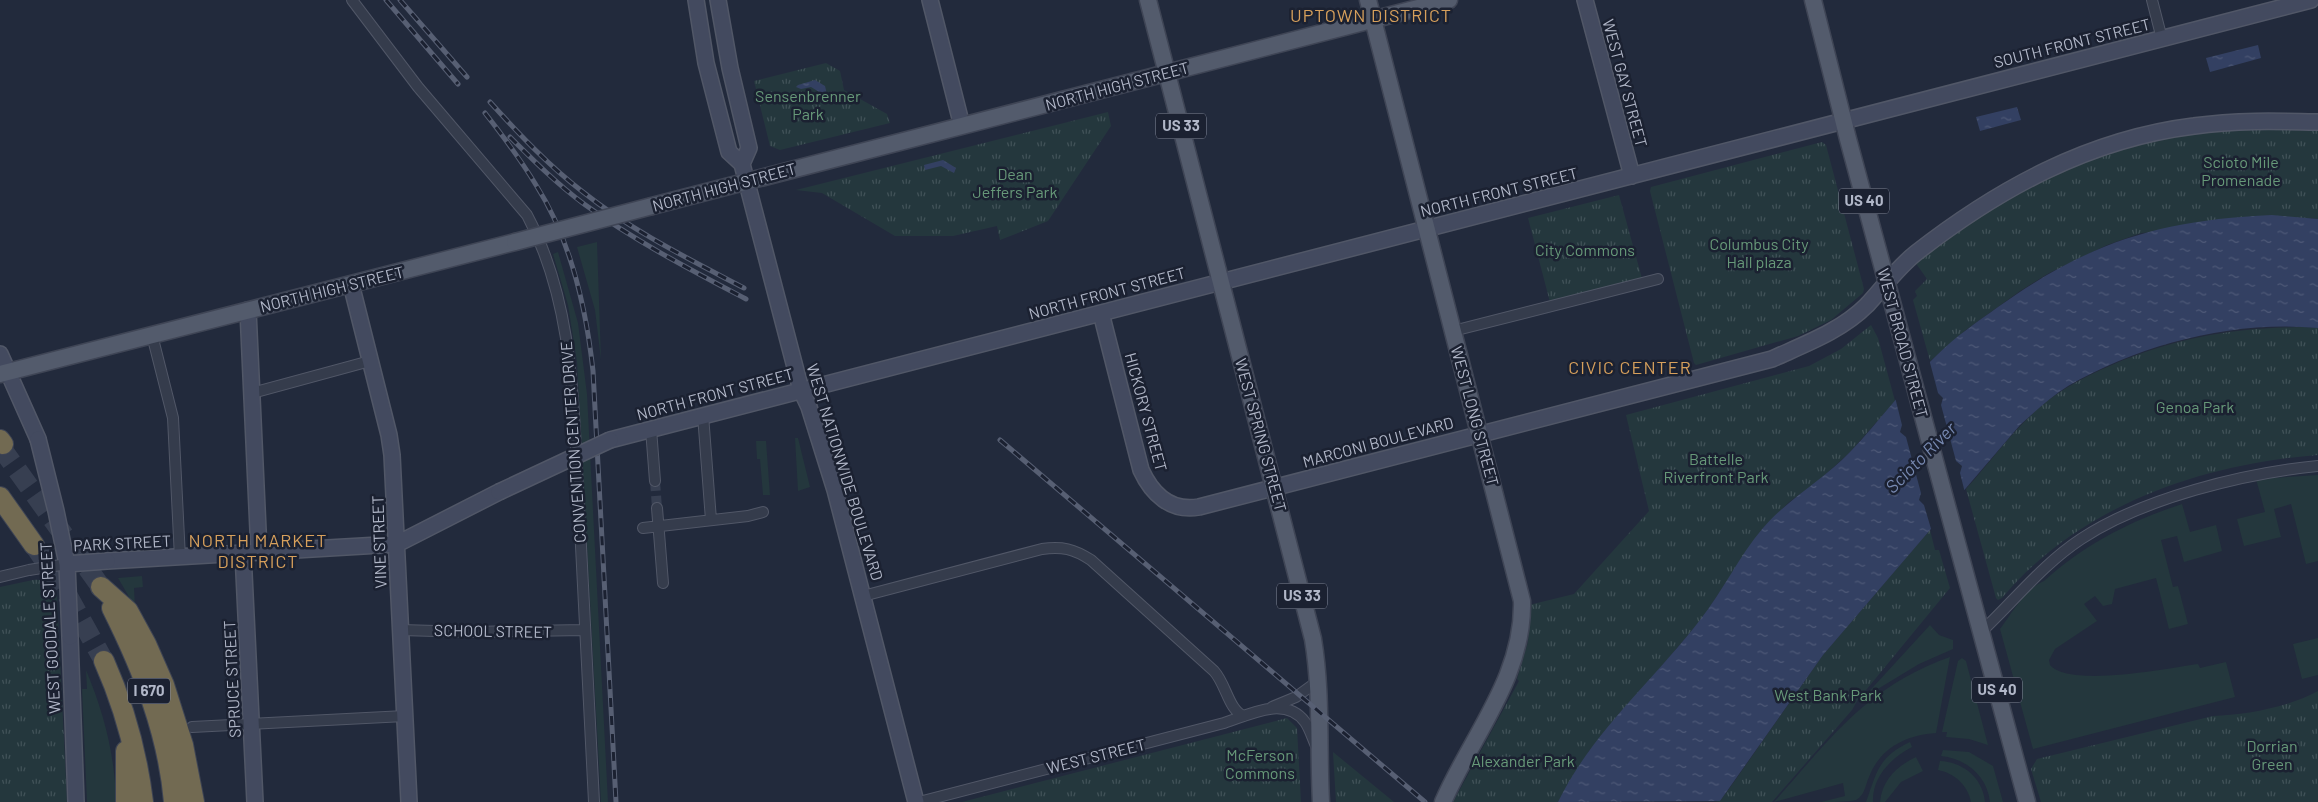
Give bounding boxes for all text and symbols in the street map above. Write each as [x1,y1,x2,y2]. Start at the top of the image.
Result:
district label: UPTOWN DISTRICT [1290,4,1452,26]
street label: SOUTH FRONT STREET [1992,14,2152,71]
street label: WEST GAY STREET [1599,17,1652,149]
street label: NORTH HIGH STREET [1043,57,1191,114]
park label: Sensenbrenner Park [755,86,861,123]
road number: US 33 [1156,114,1206,138]
park label: Scioto Mile Promenade [2201,152,2281,189]
street label: NORTH HIGH STREET [650,158,798,215]
street label: NORTH FRONT STREET [1418,163,1580,220]
park label: Dean Jeffers Park [973,164,1057,201]
road number: US 40 [1839,188,1889,214]
park label: Columbus City Hall plaza [1709,234,1809,271]
park label: City Commons [1535,240,1635,259]
street label: NORTH HIGH STREET [258,261,406,316]
street label: NORTH FRONT STREET [1026,262,1187,323]
street label: WEST BROAD STREET [1874,266,1933,420]
street label: CONVENTION CENTER DRIVE [556,341,589,543]
street label: WEST LONG STREET [1448,344,1503,488]
street label: HICKORY STREET [1122,350,1171,473]
street label: WEST SPRING STREET [1232,356,1291,514]
district label: CIVIC CENTER [1568,356,1692,378]
street label: WEST NATIONWIDE BOULEVARD [803,361,888,583]
street label: NORTH FRONT STREET [634,363,795,424]
park label: Genoa Park [2156,397,2234,416]
street label: MARCONI BOULEVARD [1300,412,1455,471]
water label: Scioto River [1880,417,1961,497]
park label: Battelle Riverfront Park [1663,449,1769,486]
street label: VINE STREET [367,495,390,589]
district label: NORTH MARKET DISTRICT [189,529,327,572]
street label: PARK STREET [73,530,171,555]
street label: WEST GOODALE STREET [36,542,63,714]
road number: US 33 [1277,584,1327,608]
street label: SPRUCE STREET [219,620,244,738]
street label: SCHOOL STREET [434,620,552,641]
road number: I 670 [128,678,170,704]
road number: US 40 [1972,678,2022,702]
park label: West Bank Park [1774,685,1882,704]
street label: WEST STREET [1044,734,1147,777]
park label: Dorrian Green [2246,736,2298,773]
park label: McFerson Commons [1225,745,1295,782]
park label: Alexander Park [1471,751,1575,770]

